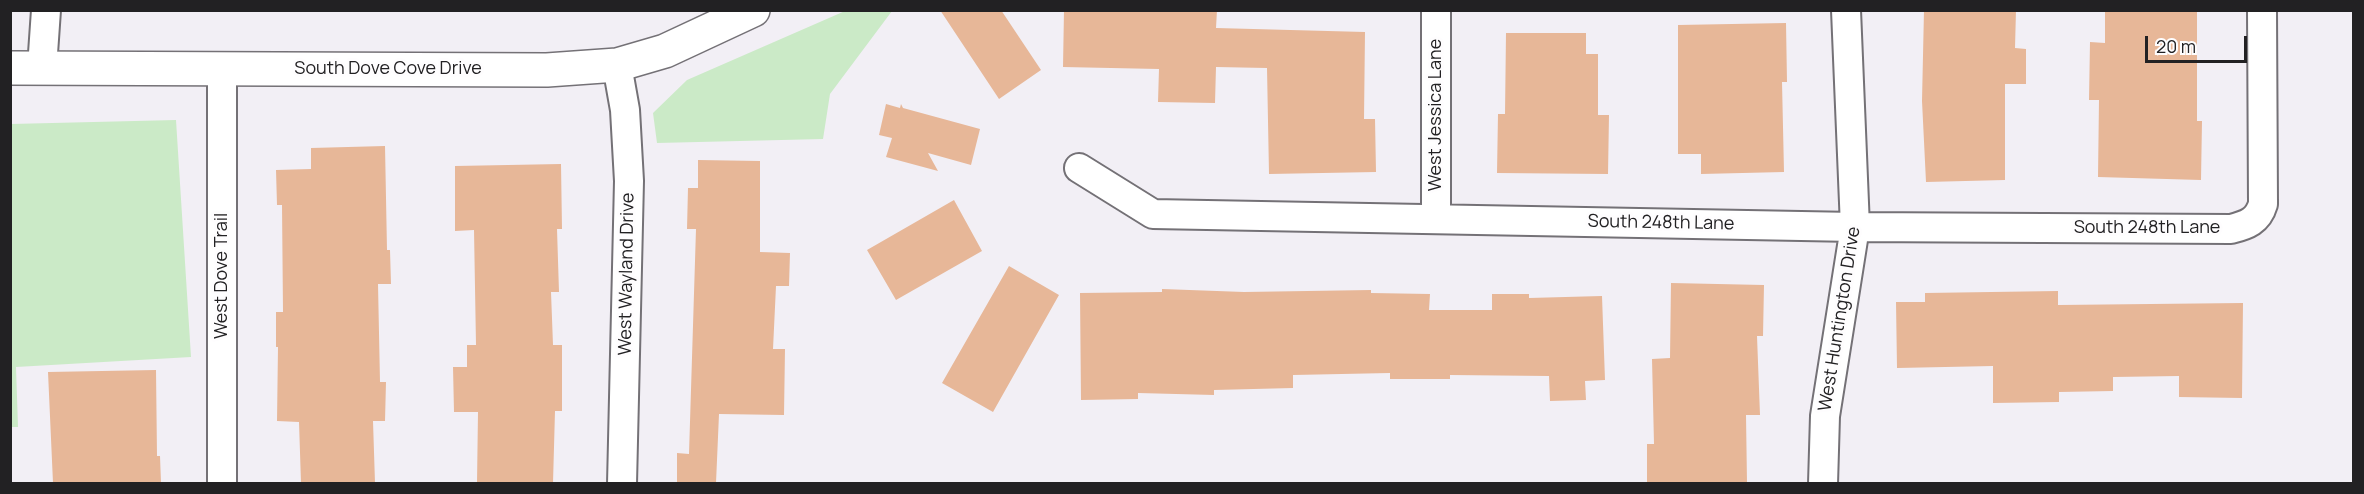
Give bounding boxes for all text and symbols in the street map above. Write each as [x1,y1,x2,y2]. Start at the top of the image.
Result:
scale bar [2148,24,2250,62]
text: 20 m [2156,34,2196,58]
street label: West Jessica Lane [1425,39,1447,191]
street label: South Dove Cove Drive [294,58,482,80]
street label: West Wayland Drive [615,192,639,356]
street label: South 248th Lane [1587,211,1735,235]
street label: West Dove Trail [211,213,233,339]
street label: South 248th Lane [2074,217,2220,239]
street label: West Huntington Drive [1815,225,1865,413]

